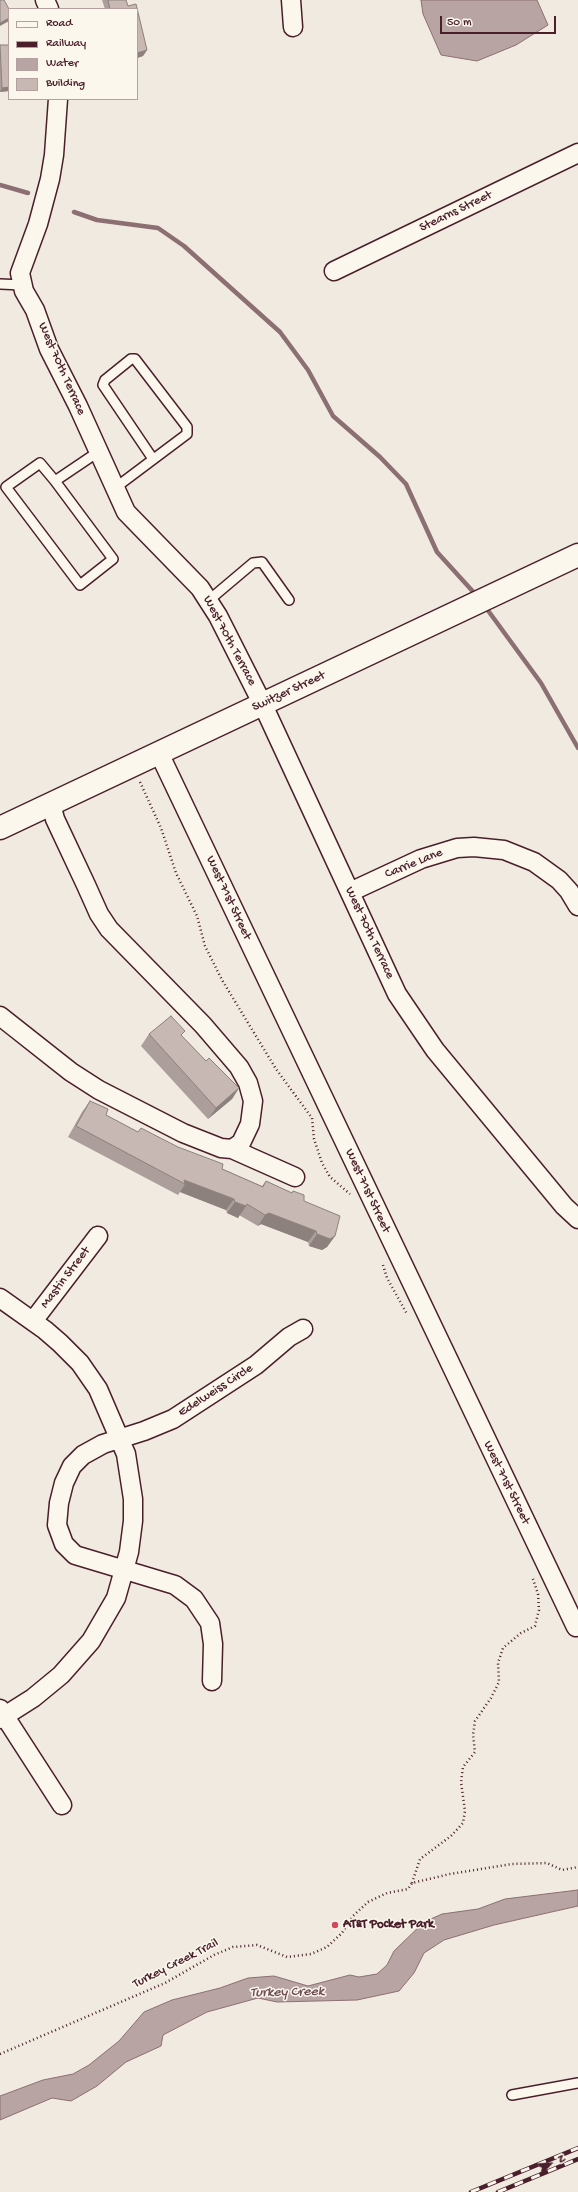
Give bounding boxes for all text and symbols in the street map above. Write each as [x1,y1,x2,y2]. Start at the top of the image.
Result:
legend [8,8,138,100]
scale bar [442,8,558,34]
text: 50 m [447,16,472,30]
text: Road [46,17,72,31]
text: Railway [46,37,86,51]
text: Water [46,57,78,71]
text: Building [46,77,85,91]
street label: Stearns Street [417,188,495,236]
street label: West 70th Terrace [34,320,88,418]
street label: West 70th Terrace [199,593,259,689]
street label: Switzer Street [250,668,328,716]
street label: Carrie Lane [383,845,445,883]
street label: West 71st Street [202,854,254,942]
street label: West 70th Terrace [341,885,397,981]
street label: West 71st Street [341,1147,393,1235]
street label: Mastin Street [38,1244,94,1312]
street label: Edelweiss Circle [176,1361,256,1421]
street label: West 71st Street [479,1439,533,1527]
place label: AT&T Pocket Park [343,1917,434,1933]
marker: AT&T Pocket Park [330,1920,340,1930]
street label: Turkey Creek Trail [131,1936,221,1992]
water label: Turkey Creek [250,1984,324,2002]
north arrow [530,2144,570,2184]
text: N [554,2153,568,2165]

